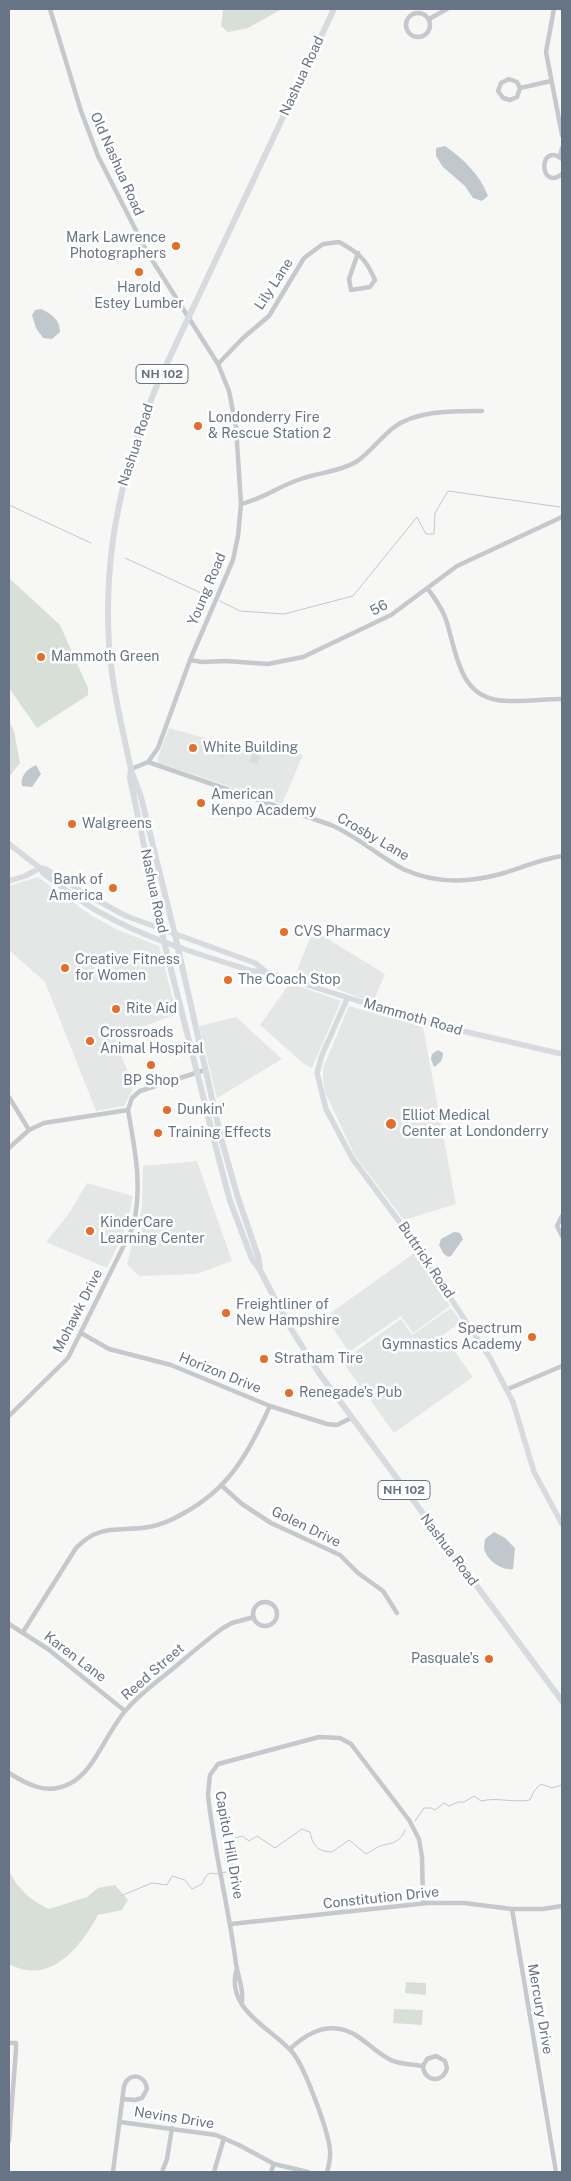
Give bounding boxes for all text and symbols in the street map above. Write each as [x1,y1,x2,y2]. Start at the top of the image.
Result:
street label: Nashua Road [276,34,328,118]
street label: Old Nashua Road [87,110,147,218]
place label: Mark Lawrence Photographers [66,230,166,262]
marker: Mark Lawrence Photographers [170,240,182,252]
street label: Lily Lane [251,255,297,313]
marker: Harold Estey Lumber [133,266,145,278]
place label: Harold Estey Lumber [94,280,184,312]
road number: NH 102 [136,364,188,384]
street label: Nashua Road [115,402,157,488]
place label: Londonderry Fire & Rescue Station 2 [208,410,331,442]
marker: Londonderry Fire & Rescue Station 2 [192,420,204,432]
street label: Young Road [184,550,230,628]
street label: 56 [367,596,391,620]
place label: Mammoth Green [51,649,159,665]
marker: Mammoth Green [35,651,47,663]
place label: White Building [203,740,298,756]
marker: White Building [187,742,199,754]
place label: American Kenpo Academy [211,787,316,820]
marker: American Kenpo Academy [195,797,207,809]
street label: Crosby Lane [334,810,412,864]
place label: Walgreens [82,816,152,832]
marker: Walgreens [66,818,78,830]
street label: Nashua Road [137,847,171,935]
place label: Bank of America [49,872,103,904]
marker: Bank of America [107,882,119,894]
place label: CVS Pharmacy [294,924,391,940]
marker: CVS Pharmacy [278,926,290,938]
place label: Creative Fitness for Women [75,952,180,984]
marker: Creative Fitness for Women [59,962,71,974]
place label: The Coach Stop [238,972,341,988]
marker: The Coach Stop [222,974,234,986]
street label: Mammoth Road [362,995,464,1039]
place label: Rite Aid [126,1001,177,1017]
marker: Rite Aid [110,1003,122,1015]
place label: Crossroads Animal Hospital [100,1025,204,1058]
marker: Crossroads Animal Hospital [84,1035,96,1047]
marker: BP Shop [145,1059,157,1071]
place label: BP Shop [123,1073,179,1089]
place label: Dunkin' [177,1102,225,1118]
marker: Dunkin' [161,1104,173,1116]
place label: Elliot Medical Center at Londonderry [402,1108,549,1140]
marker: Elliot Medical Center at Londonderry [384,1117,398,1131]
place label: Training Effects [168,1125,271,1141]
marker: Training Effects [152,1127,164,1139]
place label: KinderCare Learning Center [100,1215,205,1248]
street label: Buttrick Road [394,1219,458,1301]
marker: KinderCare Learning Center [84,1225,96,1237]
street label: Mohawk Drive [50,1266,106,1356]
place label: Freightliner of New Hampshire [236,1297,339,1330]
marker: Freightliner of New Hampshire [220,1307,232,1319]
place label: Spectrum Gymnastics Academy [382,1321,522,1354]
marker: Spectrum Gymnastics Academy [526,1331,538,1343]
street label: Horizon Drive [176,1349,264,1397]
place label: Stratham Tire [274,1351,363,1367]
marker: Stratham Tire [258,1353,270,1365]
place label: Renegade's Pub [299,1385,402,1401]
marker: Renegade's Pub [283,1387,295,1399]
road number: NH 102 [378,1480,430,1500]
street label: Golen Drive [269,1503,343,1551]
street label: Nashua Road [416,1511,482,1589]
street label: Karen Lane [41,1628,109,1686]
street label: Reed Street [118,1640,188,1704]
place label: Pasquale's [411,1651,479,1667]
marker: Pasquale's [483,1653,495,1665]
street label: Capitol Hill Drive [211,1790,247,1900]
street label: Constitution Drive [322,1884,440,1912]
street label: Mercury Drive [524,1963,556,2055]
street label: Nevins Drive [133,2103,215,2133]

